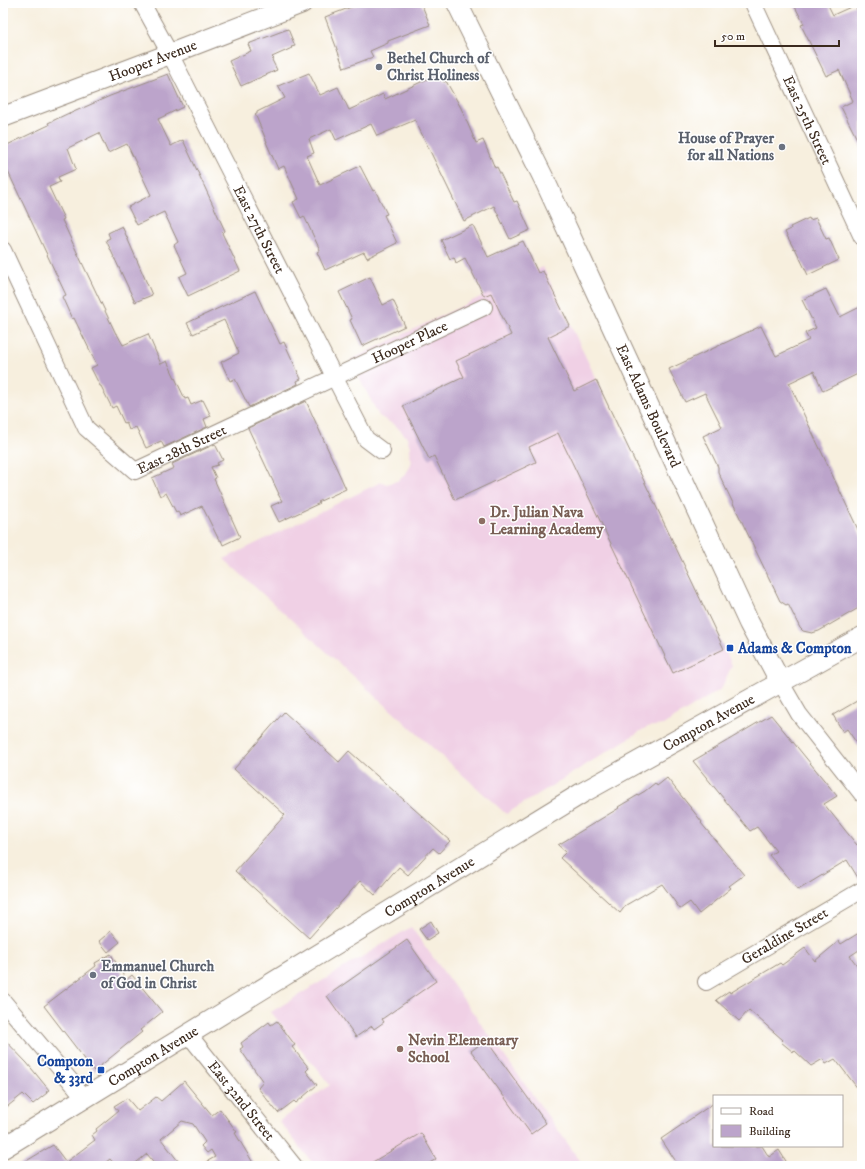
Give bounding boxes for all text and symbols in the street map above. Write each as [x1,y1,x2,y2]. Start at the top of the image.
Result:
scale bar [715,22,839,48]
text: 50 m [721,29,745,44]
street label: Hooper Avenue [106,35,199,86]
place label: Bethel Church of Christ Holiness [387,49,493,85]
marker: Bethel Church of Christ Holiness [374,62,384,72]
street label: East 25th Street [779,72,836,168]
place label: House of Prayer for all Nations [678,129,774,165]
marker: House of Prayer for all Nations [777,142,787,152]
street label: East 27th Street [229,182,290,277]
street label: Hooper Place [369,316,451,368]
street label: East Adams Boulevard [612,341,686,471]
street label: East 28th Street [134,420,229,478]
place label: Dr. Julian Nava Learning Academy [490,503,604,539]
marker: Dr. Julian Nava Learning Academy [477,516,487,526]
place label: Adams & Compton [737,639,852,658]
marker: Adams & Compton [725,643,735,653]
street label: Compton Avenue [659,689,758,756]
street label: Compton Avenue [381,852,478,922]
street label: Geraldine Street [738,903,831,969]
place label: Emmanuel Church of God in Christ [101,957,214,993]
marker: Emmanuel Church of God in Christ [88,970,98,980]
street label: Compton Avenue [104,1021,202,1091]
place label: Nevin Elementary School [408,1031,519,1067]
marker: Nevin Elementary School [395,1044,405,1054]
place label: Compton & 33rd [37,1052,94,1088]
street label: East 32nd Street [204,1057,279,1145]
marker: Compton & 33rd [96,1065,106,1075]
legend [713,1095,843,1147]
text: Road [749,1104,774,1119]
text: Building [749,1124,790,1139]

